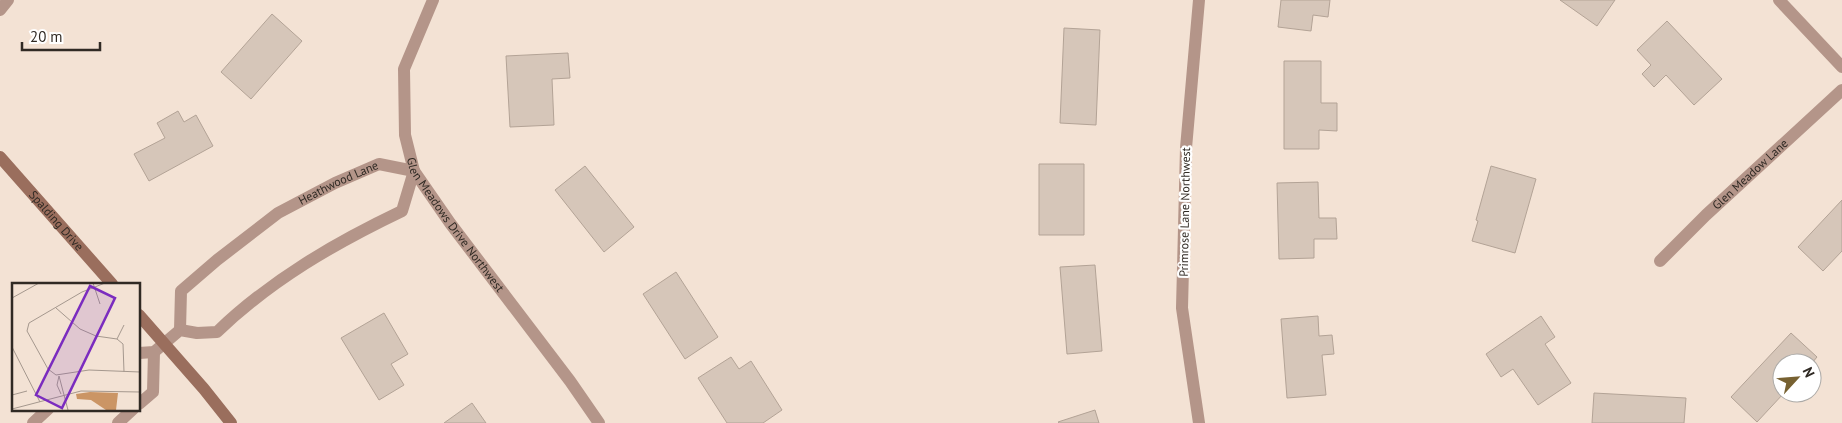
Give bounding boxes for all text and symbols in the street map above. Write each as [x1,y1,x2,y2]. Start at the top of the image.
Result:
scale bar [22,20,100,52]
text: 20 m [30,27,63,46]
street label: Glen Meadow Lane [1709,136,1791,213]
street label: Primrose Lane Northwest [1176,147,1193,277]
street label: Glen Meadows Drive Northwest [404,156,508,295]
street label: Heathwood Lane [296,157,380,208]
street label: Spalding Drive [26,187,87,254]
inset map [12,283,140,410]
north arrow [1772,353,1822,403]
text: N [1799,364,1819,380]

